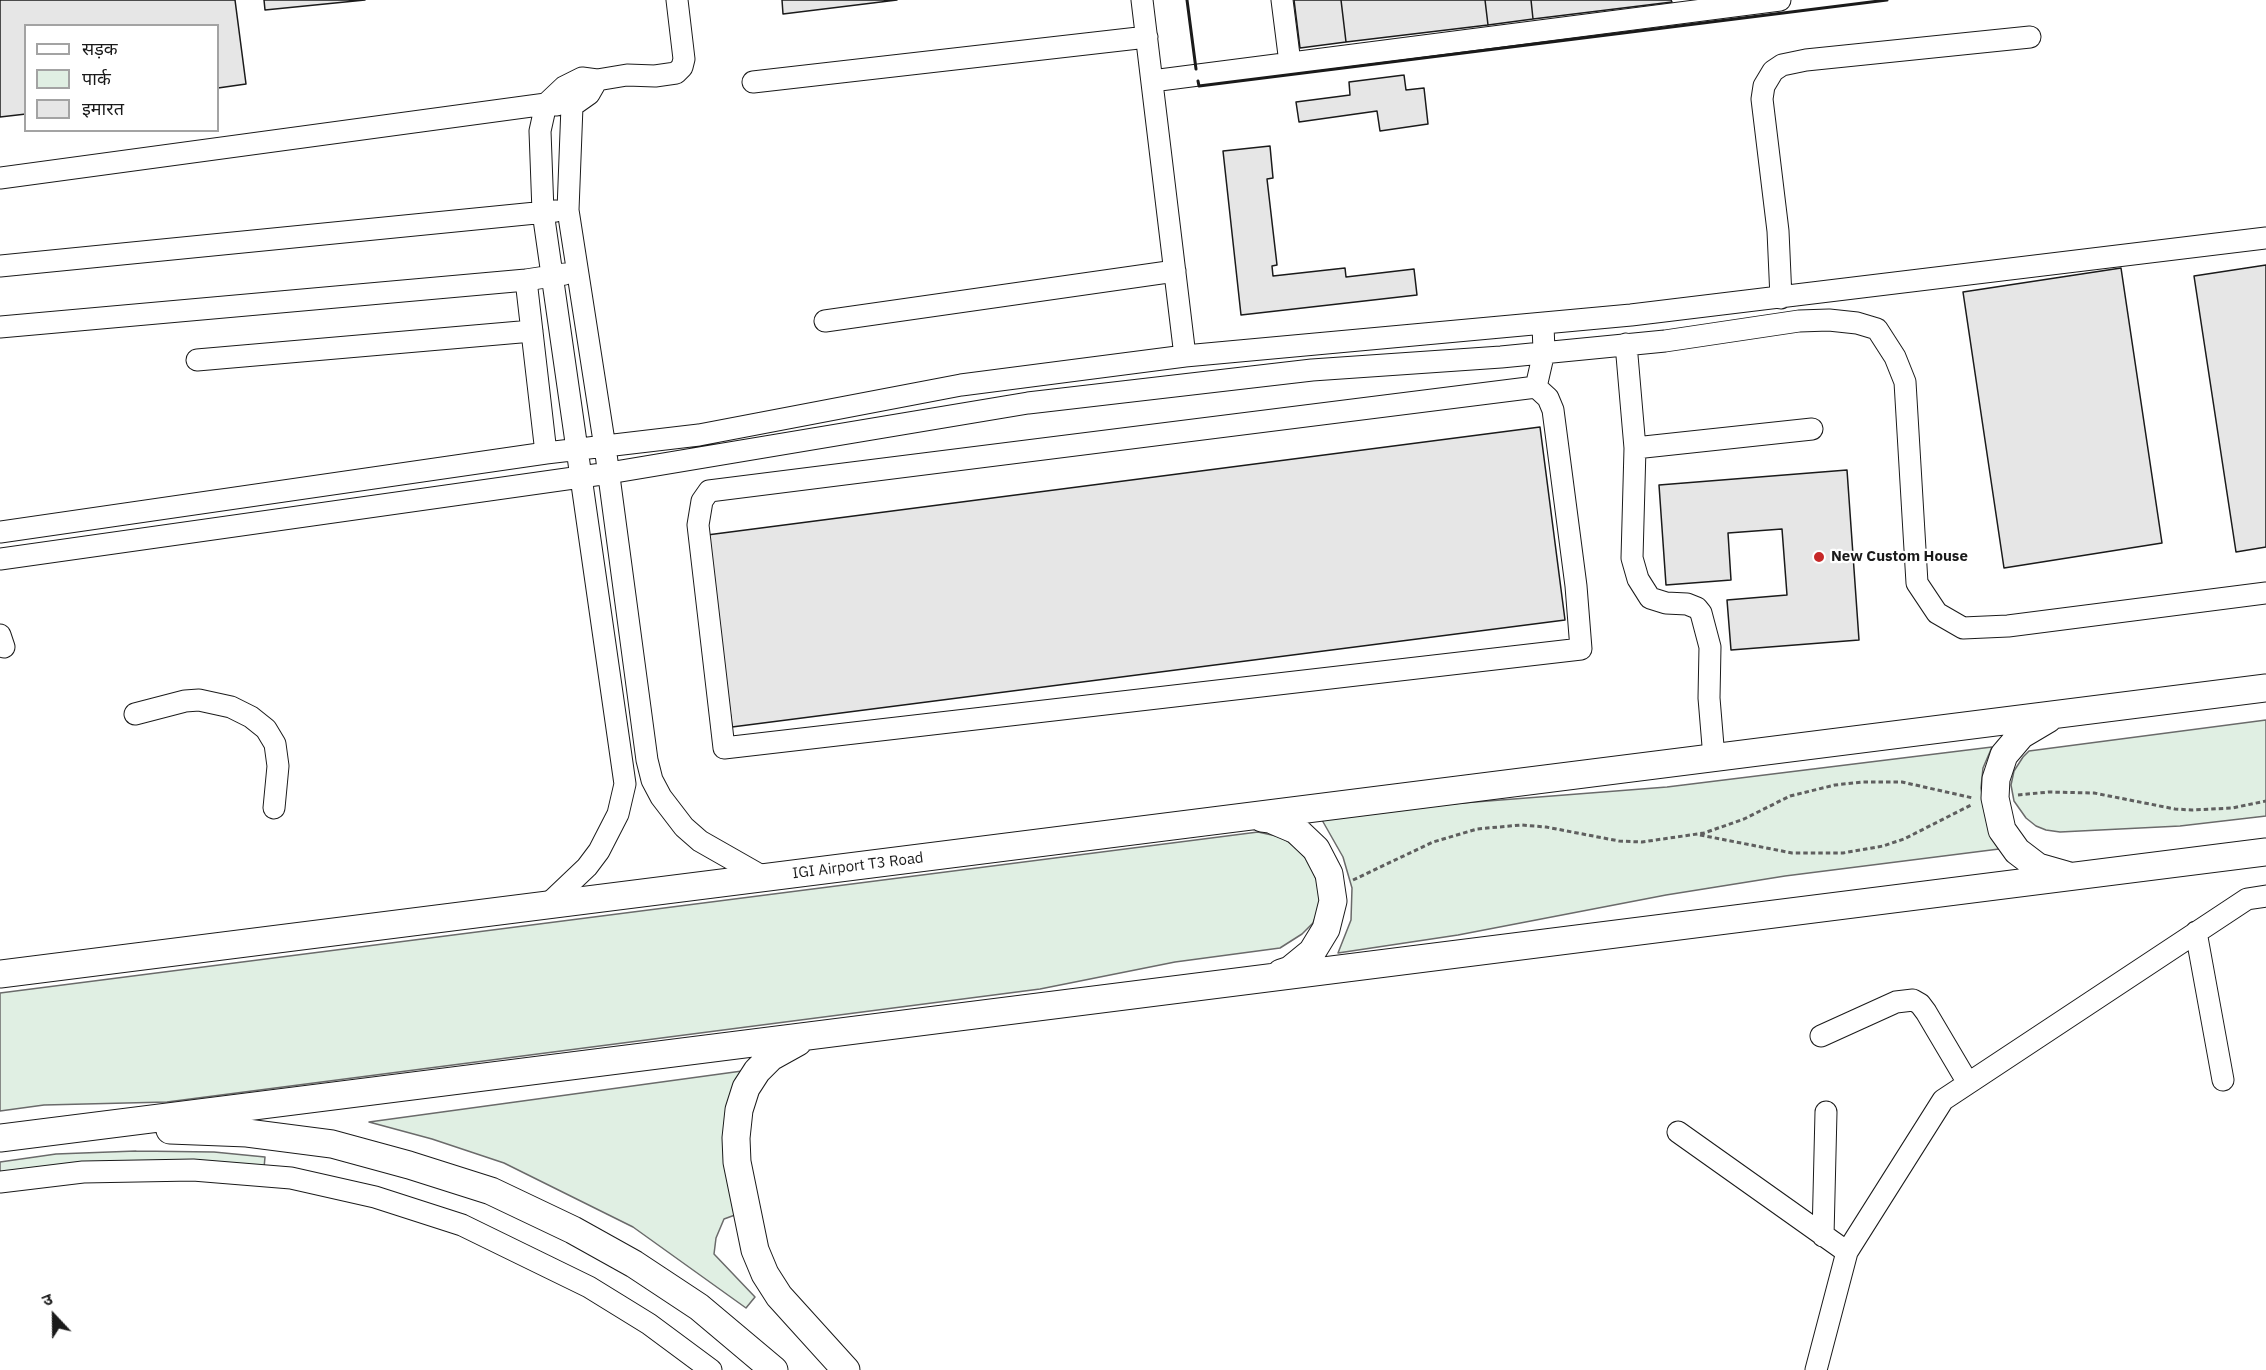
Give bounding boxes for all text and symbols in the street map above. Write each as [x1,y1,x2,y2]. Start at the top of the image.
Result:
legend [24,24,219,132]
text: सड़क [82,37,118,60]
text: पार्क [82,67,111,90]
text: इमारत [82,97,124,120]
place label: New Custom House [1831,548,1968,566]
marker: New Custom House [1812,550,1826,564]
street label: IGI Airport T3 Road [791,849,925,883]
north arrow [24,1286,84,1346]
text: उ [39,1288,55,1310]

